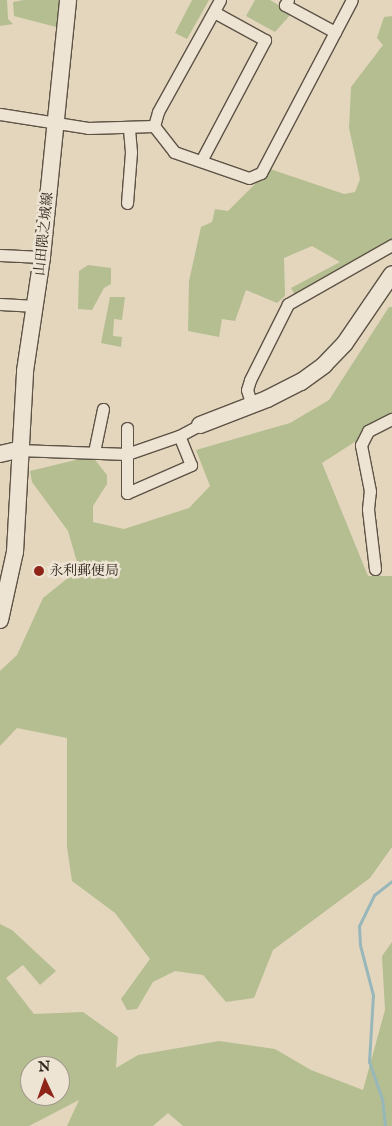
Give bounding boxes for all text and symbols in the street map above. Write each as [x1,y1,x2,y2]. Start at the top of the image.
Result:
street label: 山田隈之城線 [31,191,57,277]
place label: 永利郵便局 [49,563,119,579]
marker: 永利郵便局 [33,565,45,577]
north arrow [20,1056,70,1106]
text: N [38,1058,51,1076]

